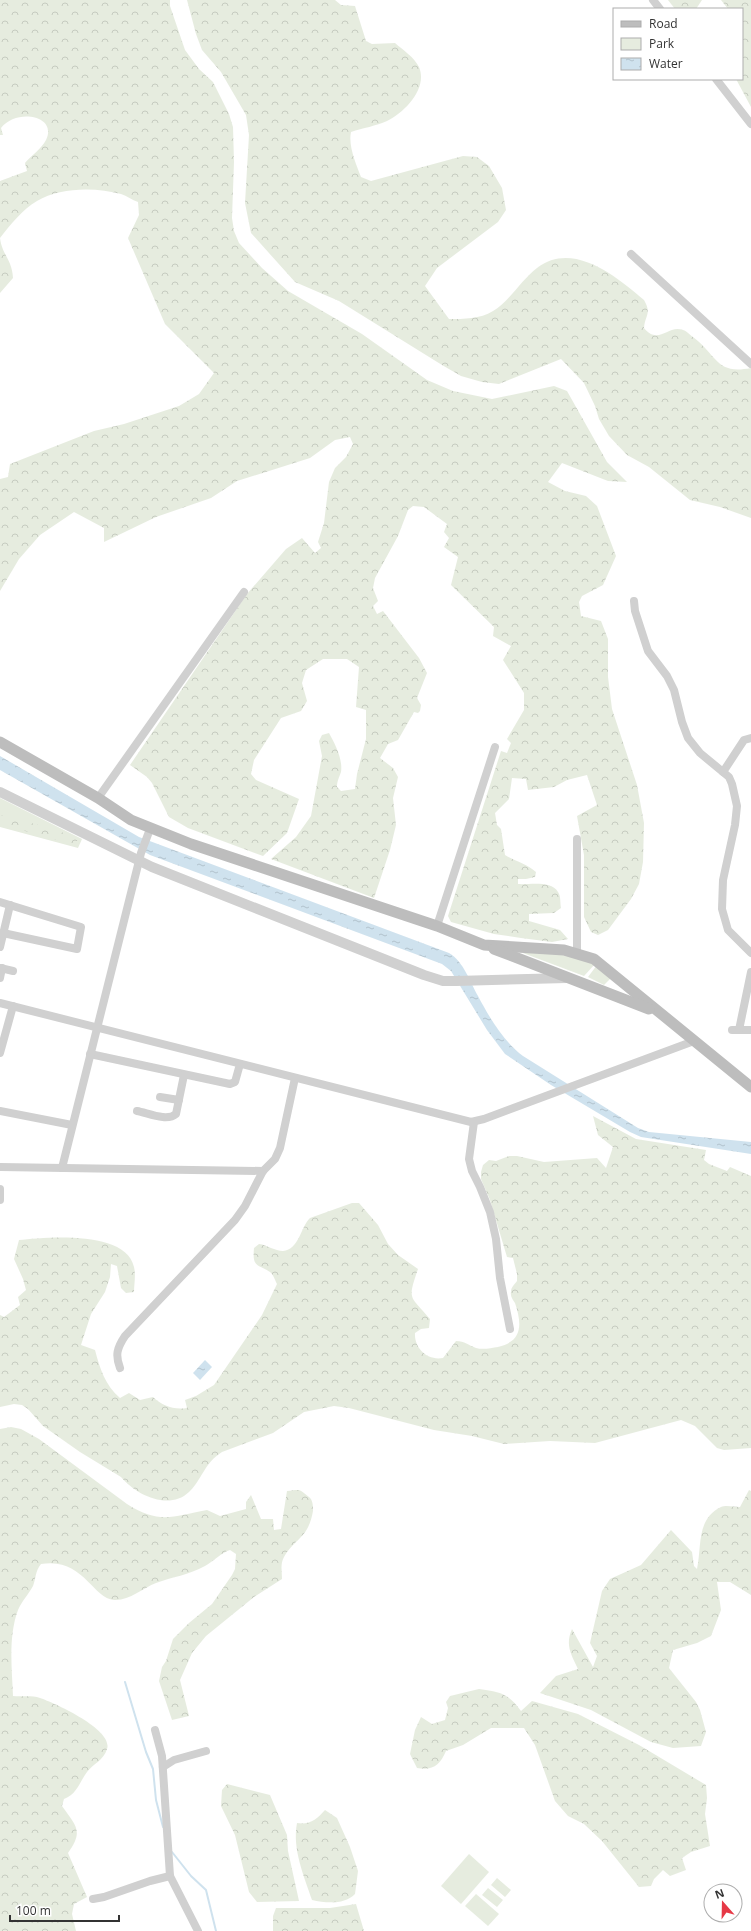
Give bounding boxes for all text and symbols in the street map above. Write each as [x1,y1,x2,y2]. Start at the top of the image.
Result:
legend [613,8,743,80]
text: Road [649,15,678,32]
text: Park [649,35,675,52]
text: Water [649,55,683,72]
north arrow [703,1883,743,1923]
text: N [713,1885,726,1902]
scale bar [10,1897,119,1923]
text: 100 m [16,1902,51,1919]

